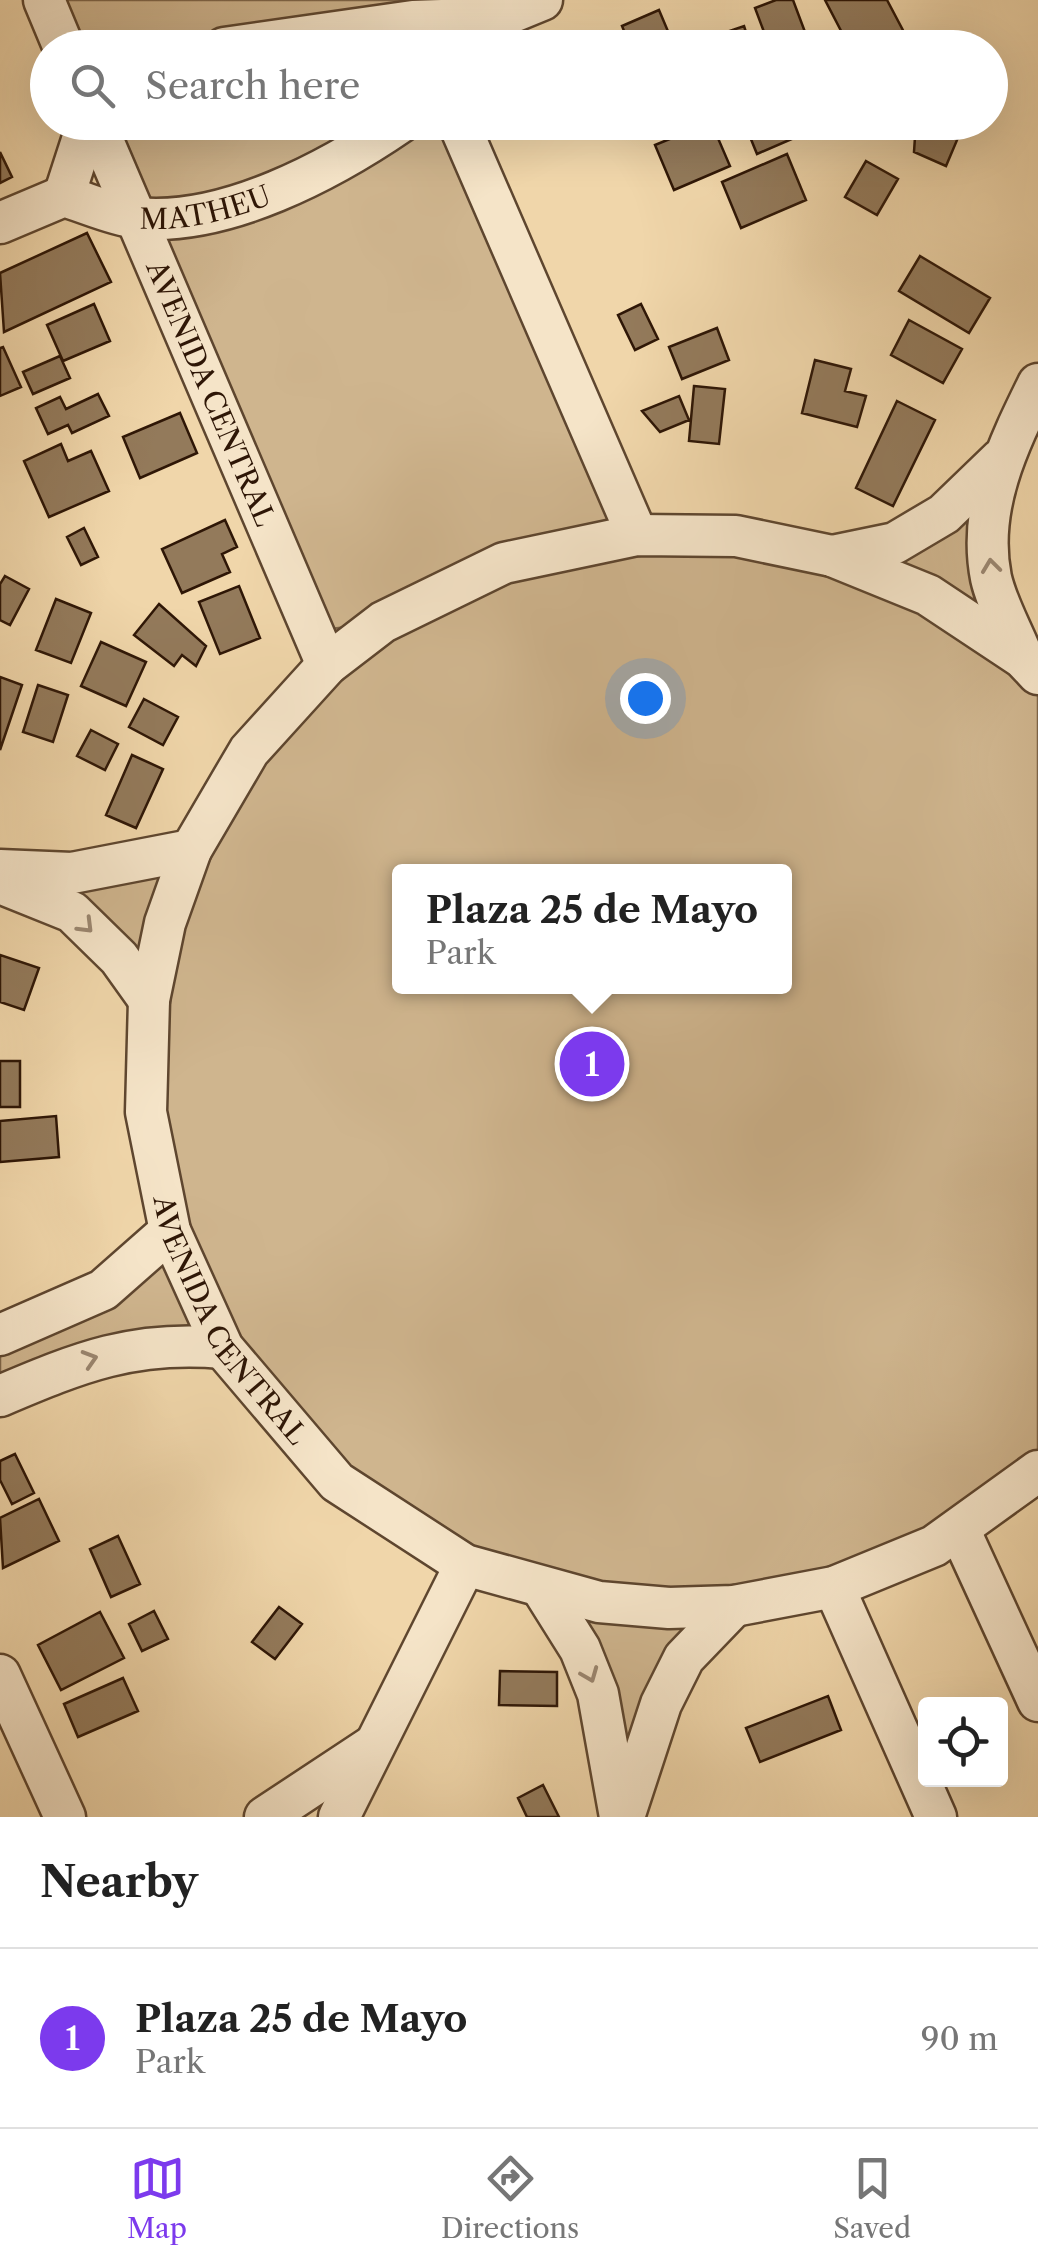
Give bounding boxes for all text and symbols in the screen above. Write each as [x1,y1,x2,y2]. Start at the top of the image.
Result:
search box [30,30,1008,140]
icon: search [65,58,120,113]
text: Search here [145,62,360,109]
street label: MATHEU [140,178,275,236]
street label: AVENIDA CENTRAL [139,255,283,531]
one-way arrow [981,558,1002,574]
your location [620,673,671,724]
popup [392,864,792,994]
text: Plaza 25 de Mayo [426,886,758,933]
one-way arrow [75,914,93,932]
text: Park [426,933,495,972]
pin: 1 [560,1026,624,1102]
street label: AVENIDA CENTRAL [146,1192,314,1451]
one-way arrow [81,1350,98,1371]
one-way arrow [579,1665,599,1683]
map controls [918,1697,1008,1787]
button: locate [918,1697,1008,1787]
text: Nearby [40,1856,198,1908]
text: Plaza 25 de Mayo [135,1995,467,2042]
text: 1 [65,2019,80,2058]
text: 90 m [921,2019,998,2058]
text: Park [135,2042,205,2081]
tab: Map [127,2151,187,2245]
tab: Directions [441,2151,579,2245]
tab: Saved [833,2151,911,2245]

